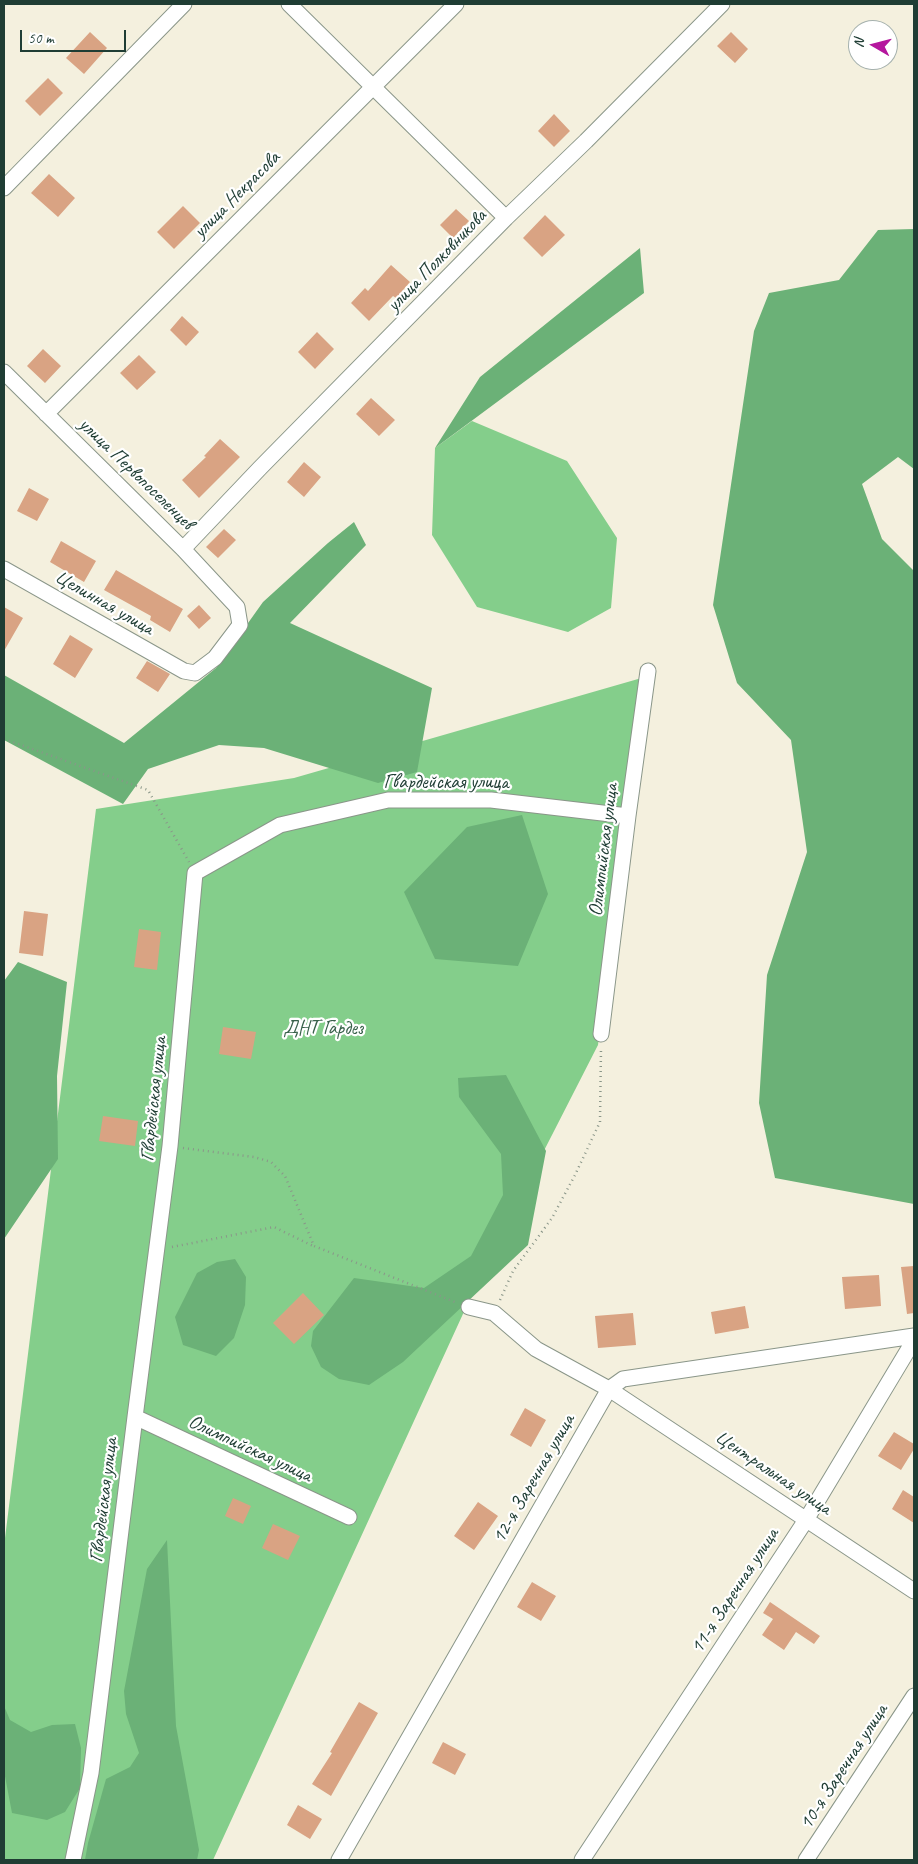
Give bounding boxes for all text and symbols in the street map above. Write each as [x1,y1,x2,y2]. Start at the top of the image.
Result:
scale bar [22,20,129,52]
north arrow [848,20,898,70]
text: 50 m [28,29,54,48]
text: N [850,38,868,48]
street label: улица Некрасова [188,146,286,244]
street label: улица Полковникова [382,205,492,317]
street label: улица Первопоселенцев [73,413,199,535]
street label: Целинная улица [50,565,158,641]
street label: Гвардейская улица [384,771,508,795]
street label: Олимпийская улица [584,782,624,918]
park label: ДНТ Гардез [283,1017,363,1041]
street label: Гвардейская улица [136,1036,172,1162]
street label: Олимпийская улица [185,1410,315,1488]
street label: 12-я Заречная улица [487,1410,581,1548]
street label: Центральная улица [710,1425,836,1521]
street label: Гвардейская улица [84,1437,124,1563]
street label: 11-я Заречная улица [686,1524,784,1658]
street label: 10-я Заречная улица [795,1700,893,1834]

